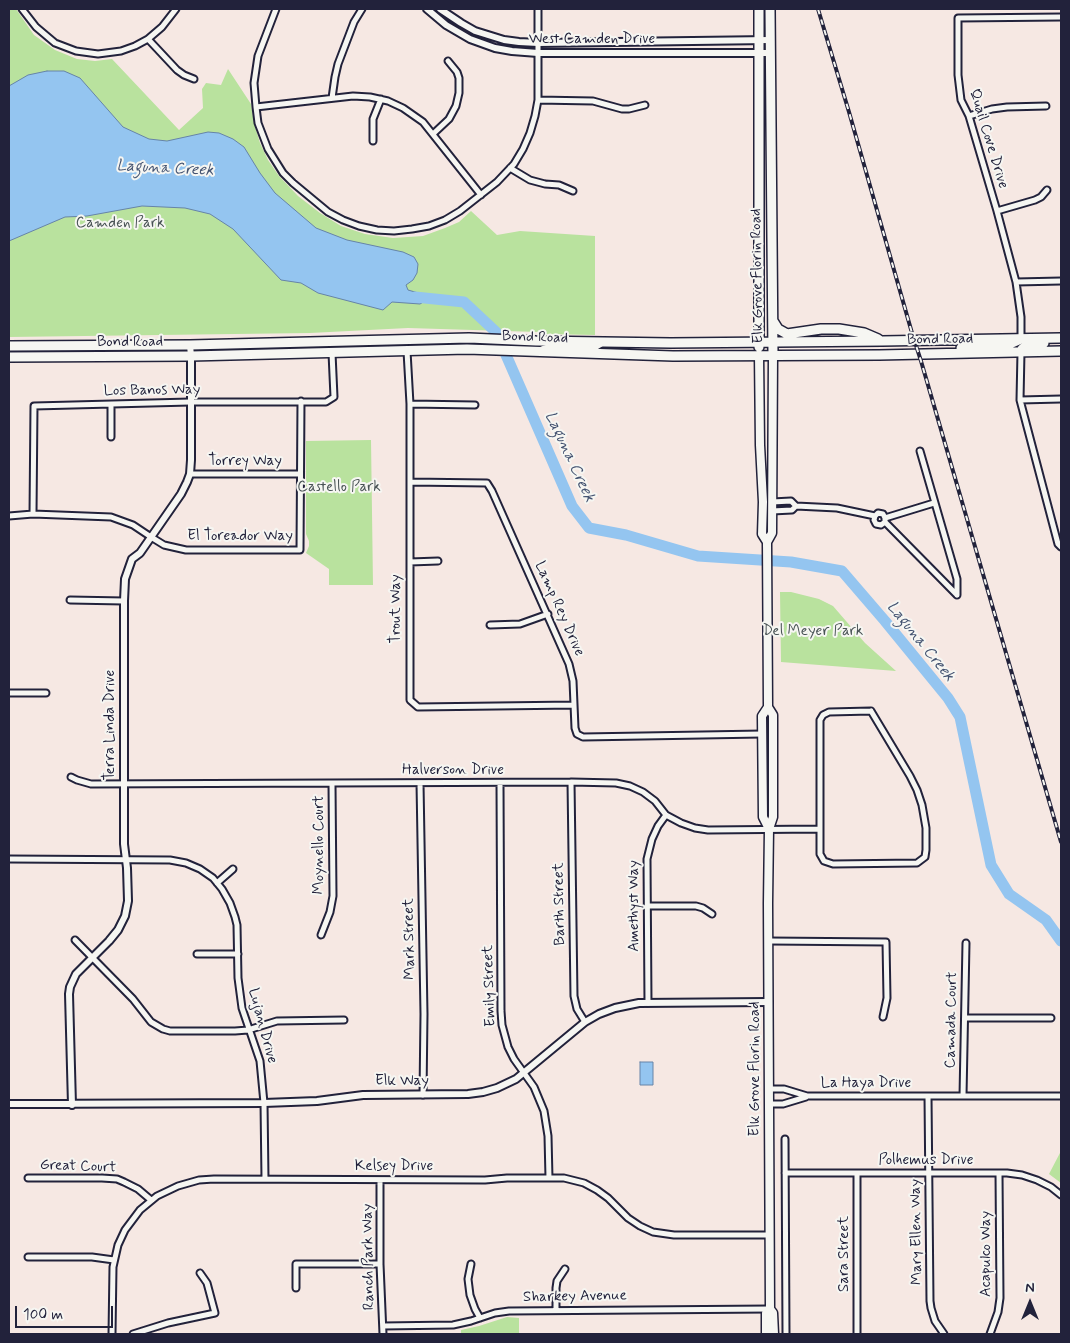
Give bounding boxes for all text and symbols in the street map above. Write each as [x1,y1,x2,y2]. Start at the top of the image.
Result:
street label: West Camden Drive [529,31,655,49]
street label: Quail Cove Drive [964,87,1012,191]
water label: Laguna Creek [116,157,214,181]
street label: Elk Grove Florin Road [748,208,768,344]
park label: Camden Park [76,215,164,233]
street label: Bond Road [502,328,568,348]
street label: Bond Road [907,330,973,350]
street label: Bond Road [97,334,163,352]
street label: Los Banos Way [104,381,200,401]
water label: Laguna Creek [540,409,598,505]
street label: Torrey Way [208,453,282,471]
park label: Castello Park [297,479,381,497]
street label: El Toreador Way [187,528,293,546]
street label: Lamp Rey Drive [530,559,588,659]
street label: Trout Way [388,574,406,644]
water label: Laguna Creek [882,598,958,686]
park label: Del Meyer Park [763,623,863,641]
street label: Terra Linda Drive [102,670,120,780]
street label: Halverson Drive [402,762,504,780]
street label: Moynello Court [311,796,329,894]
street label: Amethyst Way [626,860,644,952]
street label: Barth Street [550,862,570,946]
street label: Mark Street [400,898,420,980]
street label: Emily Street [480,945,500,1027]
street label: Camada Court [942,971,962,1069]
street label: Lujan Drive [243,986,281,1066]
street label: Elk Grove Florin Road [747,1001,765,1137]
street label: Elk Way [375,1073,429,1091]
street label: La Haya Drive [821,1075,911,1093]
street label: Polhemus Drive [879,1152,973,1170]
street label: Great Court [39,1157,117,1177]
street label: Kelsey Drive [355,1158,433,1176]
street label: Mary Ellen Way [907,1179,927,1285]
street label: Ranch Park Way [359,1204,379,1310]
street label: Acapulco Way [978,1211,996,1297]
street label: Sara Street [836,1216,854,1292]
north arrow [1005,1278,1055,1328]
text: N [1025,1279,1035,1297]
street label: Sharkey Avenue [523,1287,627,1307]
scale bar [18,1296,115,1328]
text: 100 m [23,1305,63,1325]

